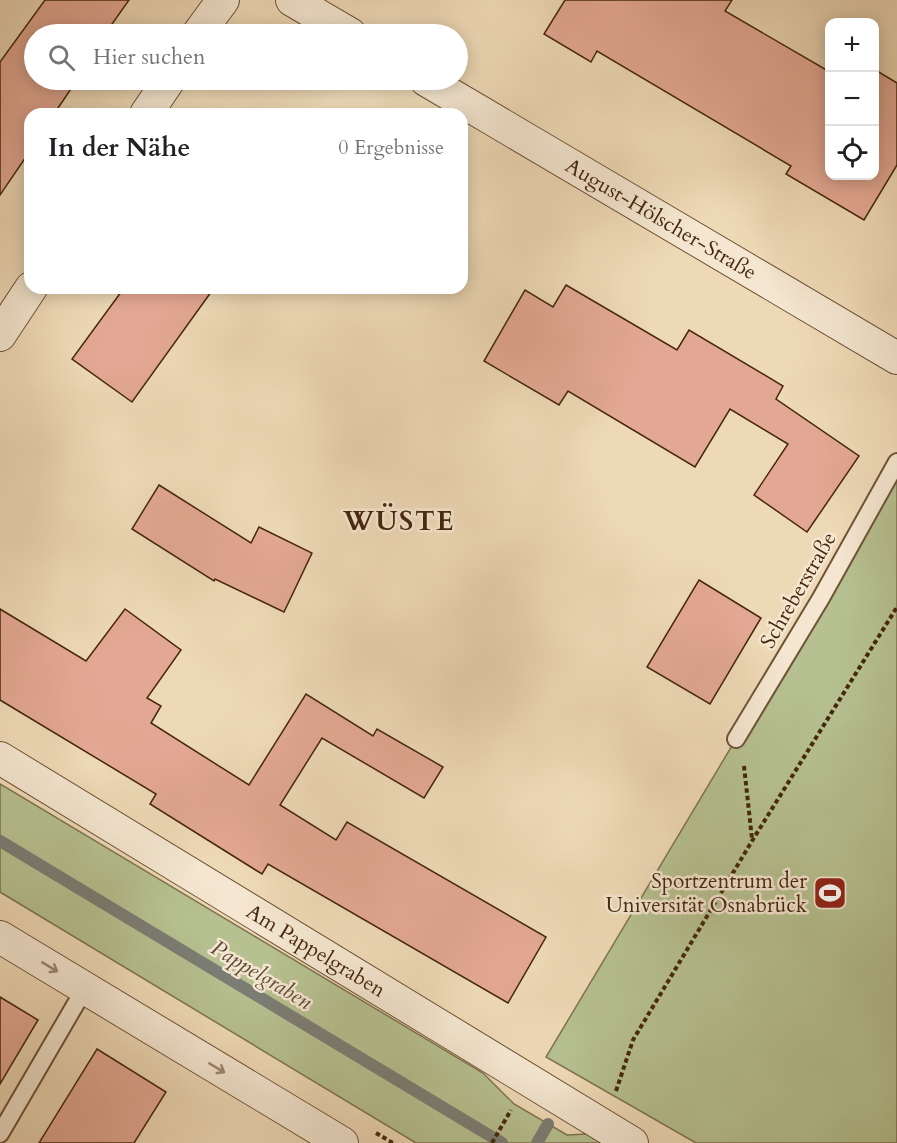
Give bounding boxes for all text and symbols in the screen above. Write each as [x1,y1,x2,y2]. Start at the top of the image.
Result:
map controls [825,18,879,180]
button: + [825,18,879,72]
search box [24,24,468,90]
icon: search [45,41,78,74]
text: Hier suchen [93,42,206,72]
button: − [825,72,879,126]
button: locate [825,126,879,180]
text: In der Nähe [48,130,190,165]
text: 0 Ergebnisse [338,134,444,161]
street label: August-Hölscher-Straße [560,151,762,287]
district label: WÜSTE [342,503,455,540]
street label: Schreberstraße [753,527,843,654]
place label: Sportzentrum der Universität Osnabrück [606,867,808,920]
sports icon: Sportzentrum der Universität Osnabrück [812,875,848,911]
street label: Am Pappelgraben [242,899,390,1003]
water label: Pappelgraben [207,934,317,1014]
one-way arrow [41,961,58,973]
one-way arrow [208,1062,225,1074]

